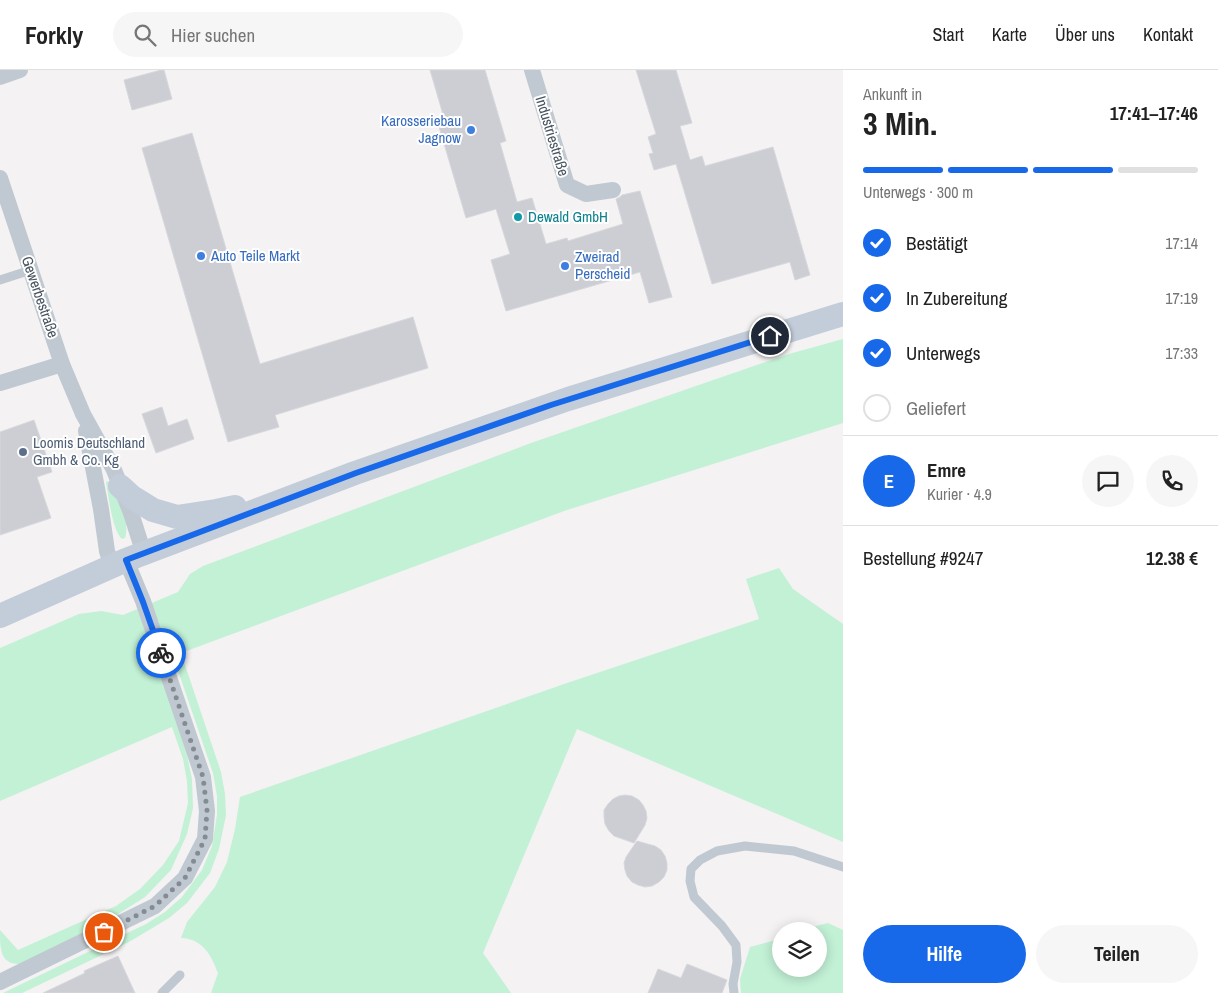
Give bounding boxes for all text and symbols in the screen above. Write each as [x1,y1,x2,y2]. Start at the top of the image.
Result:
search box [113,12,463,57]
text: Forkly [25,19,83,51]
icon: search [131,21,159,49]
text: Hier suchen [171,22,255,48]
text: Start [933,22,964,47]
text: Karte [992,22,1027,47]
text: Über uns [1055,22,1115,47]
text: Kontakt [1143,22,1193,47]
text: Ankunft in [863,83,922,105]
street label: Industriestraße [530,93,575,179]
text: 17:41–17:46 [1110,100,1198,126]
text: 3 Min. [863,102,937,145]
place label: Karosseriebau Jagnow [381,110,461,148]
marker: Karosseriebau Jagnow [465,124,477,136]
text: Unterwegs · 300 m [863,181,973,203]
place label: Dewald GmbH [528,206,608,227]
marker: Dewald GmbH [512,211,524,223]
icon: check [863,229,891,257]
text: Bestätigt [906,230,968,256]
text: 17:14 [1165,232,1198,254]
place label: Auto Teile Markt [210,245,300,266]
place label: Zweirad Perscheid [575,246,630,284]
marker: Auto Teile Markt [195,250,207,262]
street label: Gewerbestraße [17,253,64,340]
marker: Zweirad Perscheid [559,260,571,272]
icon: check [863,284,891,312]
text: In Zubereitung [906,285,1007,311]
text: 17:19 [1165,287,1198,309]
pin [749,315,791,357]
icon: home [756,322,784,350]
icon: check [863,339,891,367]
text: Unterwegs [906,340,980,366]
text: 17:33 [1165,342,1198,364]
text: Geliefert [906,395,966,421]
place label: Loomis Deutschland Gmbh & Co. Kg [33,432,145,470]
marker: Loomis Deutschland Gmbh & Co. Kg [17,446,29,458]
button: chat [1082,455,1134,507]
button: phone [1146,455,1198,507]
text: Emre [927,457,966,483]
text: E [884,468,894,494]
text: Kurier · 4.9 [927,483,992,505]
text: Bestellung #9247 [863,545,983,571]
text: 12.38 € [1146,545,1198,571]
courier [136,628,186,678]
icon: bike [147,639,175,667]
pin [83,911,125,953]
icon: bag [90,918,118,946]
map controls [772,922,827,977]
button: layers [772,922,827,977]
button: Hilfe [863,925,1026,983]
button: Teilen [1036,925,1198,983]

